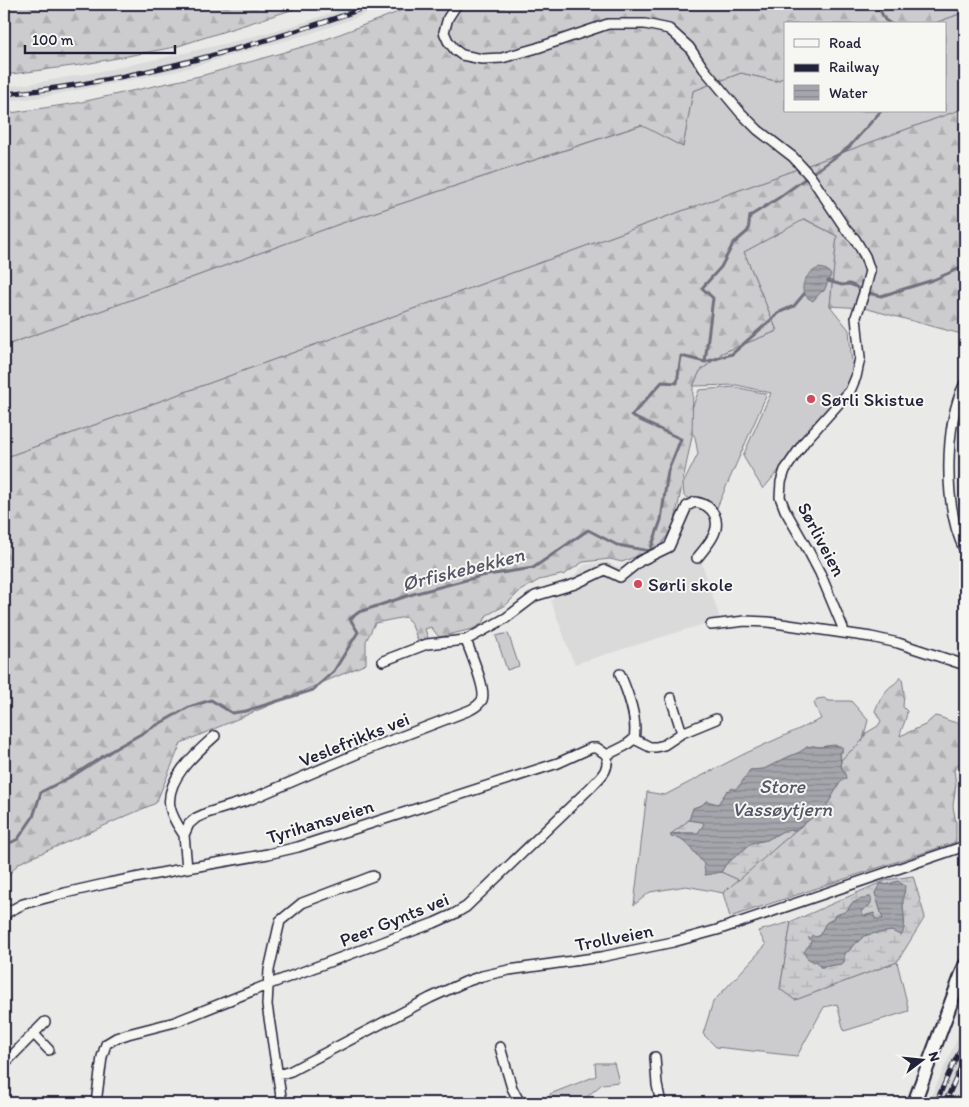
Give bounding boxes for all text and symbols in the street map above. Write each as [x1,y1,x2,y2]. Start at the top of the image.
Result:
scale bar [25,22,175,54]
legend [784,22,946,112]
text: 100 m [32,31,74,49]
text: Road [829,34,862,52]
text: Railway [829,58,879,76]
text: Water [829,84,868,102]
place label: Sørli Skistue [821,388,924,411]
marker: Sørli Skistue [805,393,817,405]
street label: Sørliveien [792,498,851,580]
water label: Ørfiskebekken [399,542,527,596]
place label: Sørli skole [648,573,733,596]
marker: Sørli skole [632,578,644,590]
street label: Veslefrikks vei [296,707,413,772]
water label: Store Vassøytjern [732,774,833,821]
street label: Tyrihansveien [264,794,377,849]
street label: Peer Gynts vei [336,887,452,952]
street label: Trollveien [573,919,655,956]
north arrow [896,1034,946,1084]
text: N [925,1050,943,1063]

